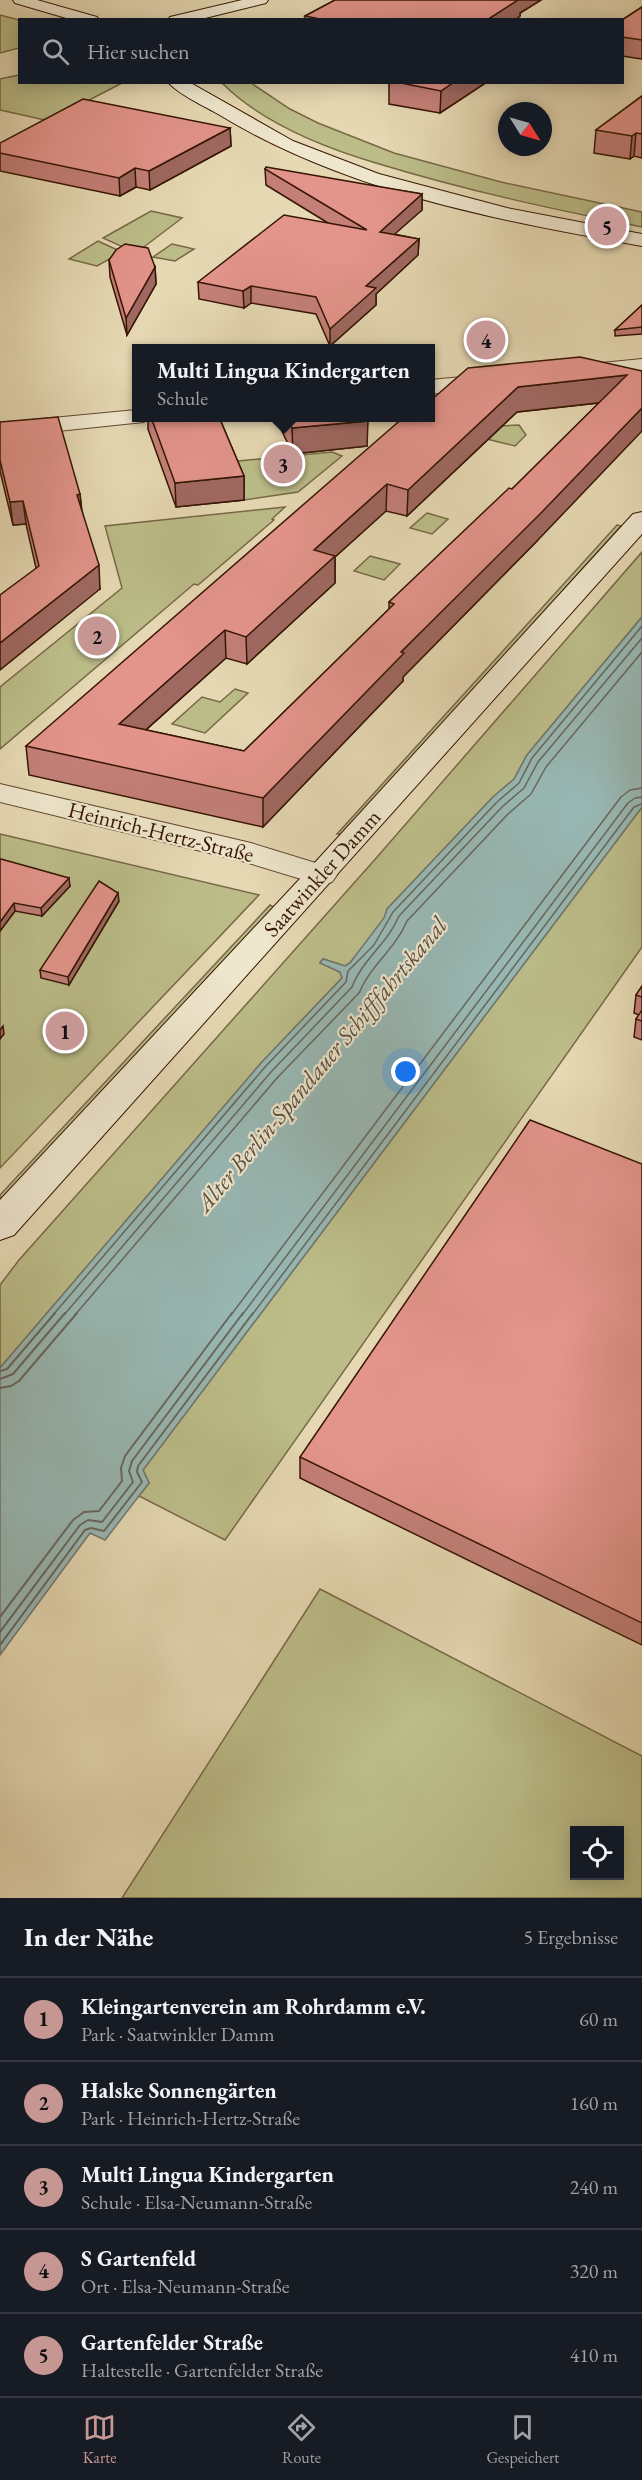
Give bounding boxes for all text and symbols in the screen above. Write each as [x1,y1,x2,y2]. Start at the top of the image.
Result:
search box [18,18,624,84]
icon: search [39,35,72,68]
text: Hier suchen [87,37,190,66]
north arrow [498,102,552,156]
pin: 5 [588,204,626,248]
pin: 4 [466,318,506,362]
popup [132,344,435,422]
text: Multi Lingua Kindergarten [157,356,410,385]
text: Schule [157,385,208,411]
pin: 3 [264,442,302,486]
pin: 2 [78,614,116,658]
street label: Heinrich-Hertz-Straße [65,795,257,869]
street label: Saatwinkler Damm [257,803,387,943]
water label: Alter Berlin-Spandauer Schifffahrtskanal [187,909,454,1219]
pin: 1 [46,1008,84,1054]
your location [391,1057,420,1086]
map controls [570,1826,624,1880]
button: locate [570,1826,624,1880]
text: In der Nähe [24,1920,153,1954]
text: 5 Ergebnisse [523,1924,618,1950]
text: Kleingartenverein am Rohrdamm e.V. [81,1992,426,2021]
text: 1 [38,2006,49,2032]
text: 60 m [579,2006,618,2032]
text: Park · Saatwinkler Damm [81,2021,275,2047]
text: Halske Sonnengärten [81,2076,277,2105]
text: 2 [38,2090,49,2116]
text: 160 m [570,2090,618,2116]
text: Park · Heinrich-Hertz-Straße [81,2105,300,2131]
text: Multi Lingua Kindergarten [81,2160,334,2189]
text: 3 [38,2174,49,2200]
text: 240 m [570,2174,618,2200]
text: Schule · Elsa-Neumann-Straße [81,2189,312,2215]
text: S Gartenfeld [81,2244,196,2273]
text: 4 [38,2258,49,2284]
text: 320 m [570,2258,618,2284]
text: Ort · Elsa-Neumann-Straße [81,2273,290,2299]
text: Gartenfelder Straße [81,2328,263,2357]
text: 5 [38,2342,49,2368]
text: 410 m [570,2342,618,2368]
text: Haltestelle · Gartenfelder Straße [81,2357,323,2383]
tab: Karte [83,2411,117,2468]
tab: Route [282,2411,321,2468]
tab: Gespeichert [486,2411,559,2468]

